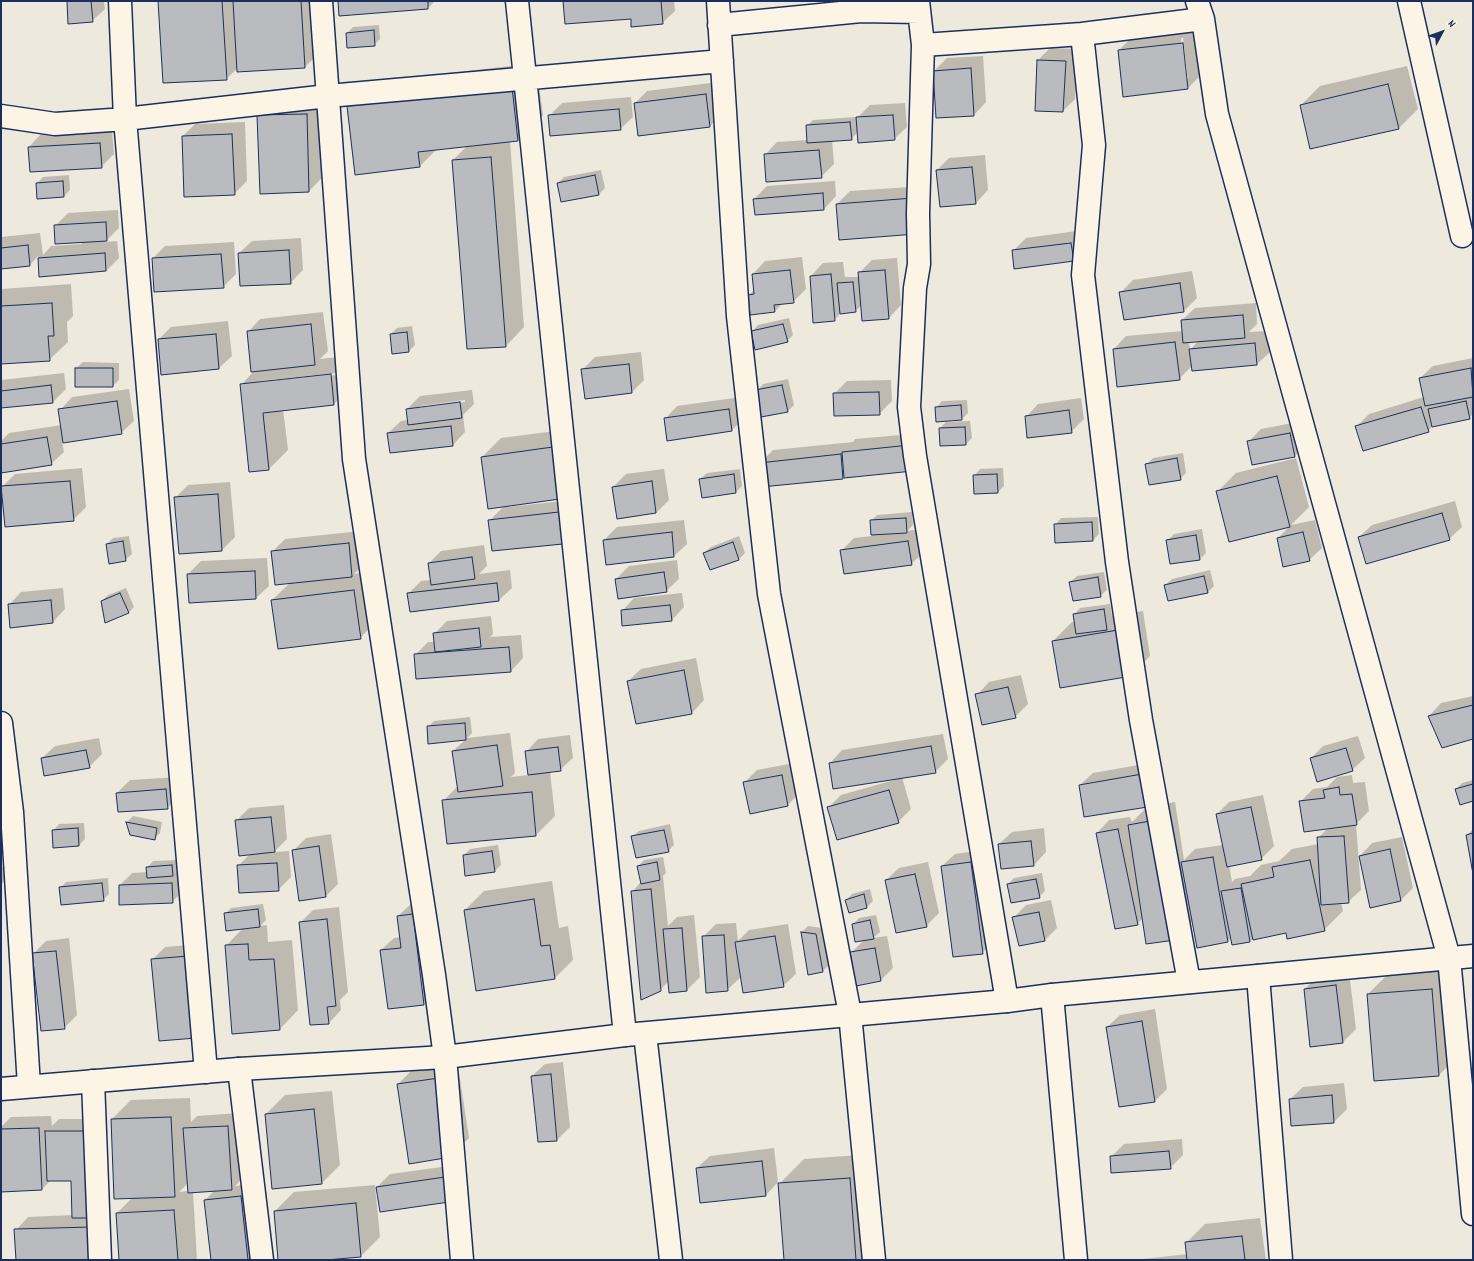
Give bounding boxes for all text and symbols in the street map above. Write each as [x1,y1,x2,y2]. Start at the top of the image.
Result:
north arrow [1422,12,1462,52]
text: N [1443,17,1459,31]

